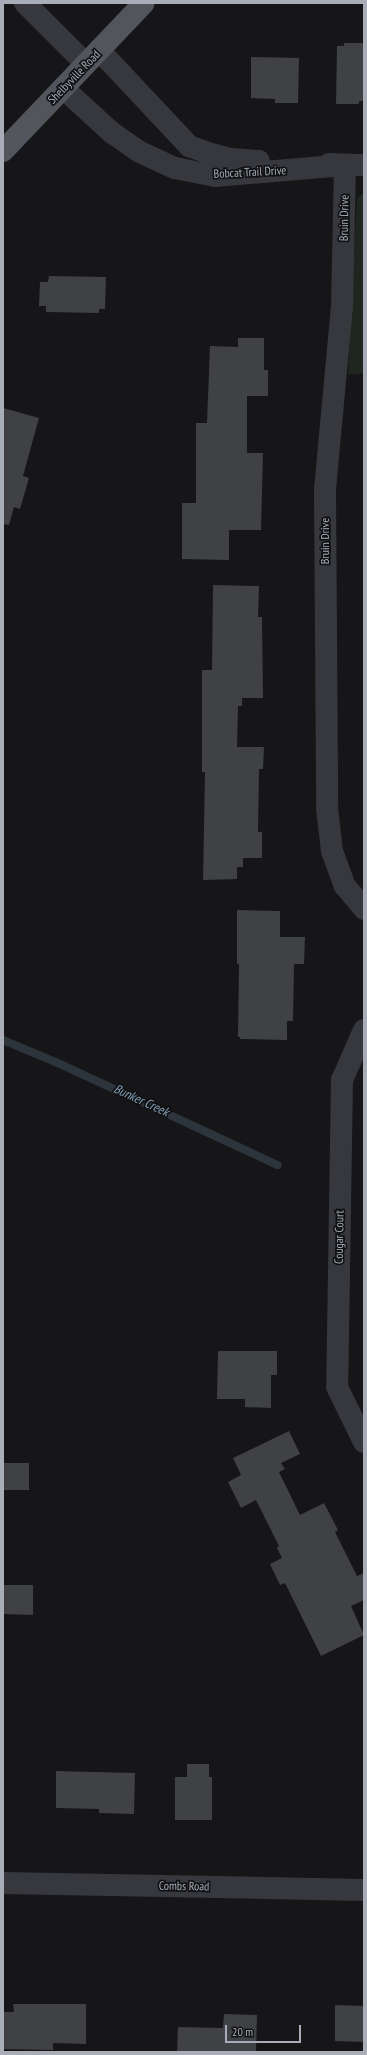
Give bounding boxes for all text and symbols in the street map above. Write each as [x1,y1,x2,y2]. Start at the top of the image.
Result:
street label: Shelbyville Road [45,47,103,107]
street label: Bobcat Trail Drive [213,163,287,181]
street label: Bruin Drive [336,195,352,241]
street label: Bruin Drive [318,518,332,564]
water label: Bunker Creek [111,1081,171,1121]
street label: Cougar Court [331,1210,347,1264]
street label: Combs Road [159,1878,209,1894]
scale bar [227,2017,303,2043]
text: 20 m [232,2024,253,2039]

